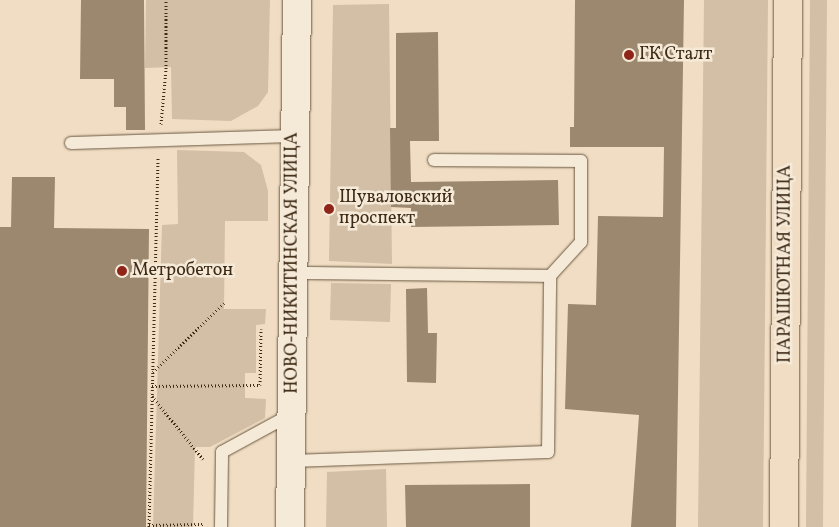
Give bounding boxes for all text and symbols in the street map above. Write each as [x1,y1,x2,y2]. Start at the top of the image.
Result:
place label: ГК Сталт [639,44,712,66]
marker: ГК Сталт [623,49,635,61]
street label: НОВО-НИКИТИНСКАЯ УЛИЦА [282,132,304,394]
street label: ПАРАШЮТНАЯ УЛИЦА [775,165,797,363]
place label: Шуваловский проспект [339,188,453,230]
marker: Шуваловский проспект [323,203,335,215]
place label: Метробетон [132,260,233,282]
marker: Метробетон [116,265,128,277]

